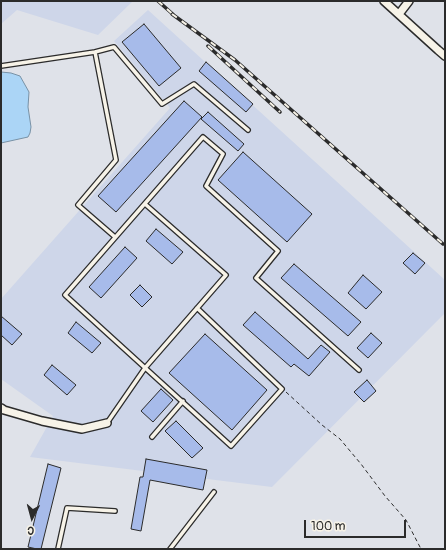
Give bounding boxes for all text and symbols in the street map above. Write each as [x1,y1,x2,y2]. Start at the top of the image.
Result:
north arrow [12,498,52,538]
scale bar [306,512,408,538]
text: 100 m [311,519,345,534]
text: С [27,524,35,537]

